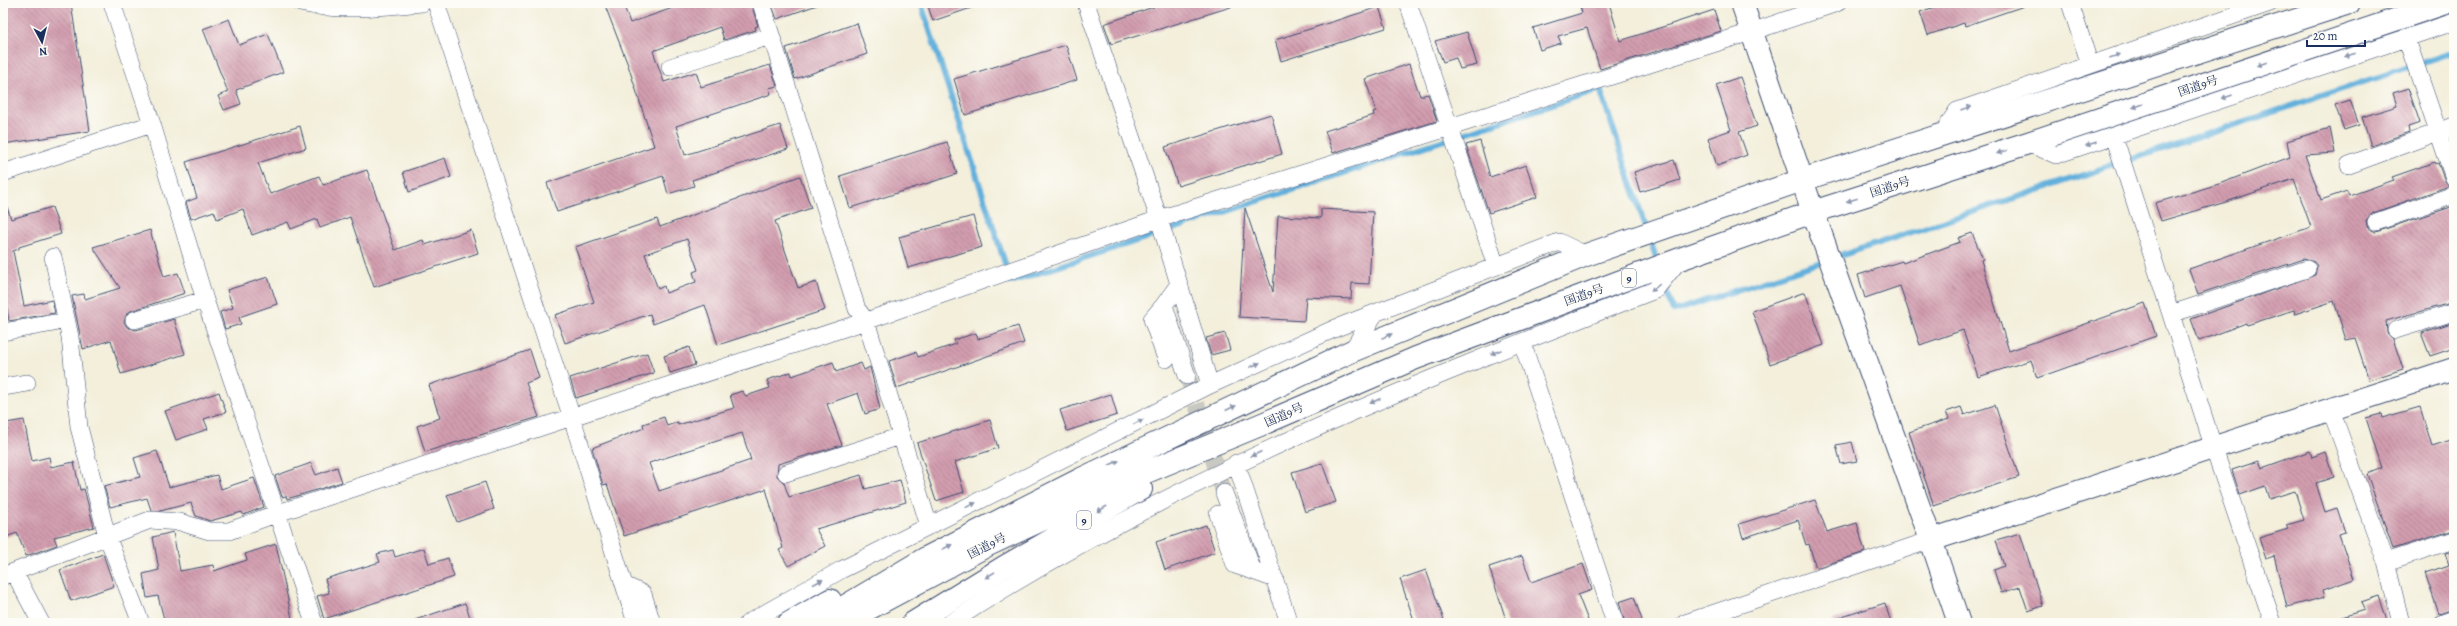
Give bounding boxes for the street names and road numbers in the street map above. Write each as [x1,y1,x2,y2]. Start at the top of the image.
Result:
street label: 国道9号 [2176,72,2220,100]
street label: 国道9号 [1868,173,1912,201]
road number: 9 [1622,269,1636,287]
street label: 国道9号 [1562,280,1606,310]
street label: 国道9号 [1262,399,1306,431]
road number: 9 [1077,511,1091,529]
street label: 国道9号 [965,529,1009,563]

